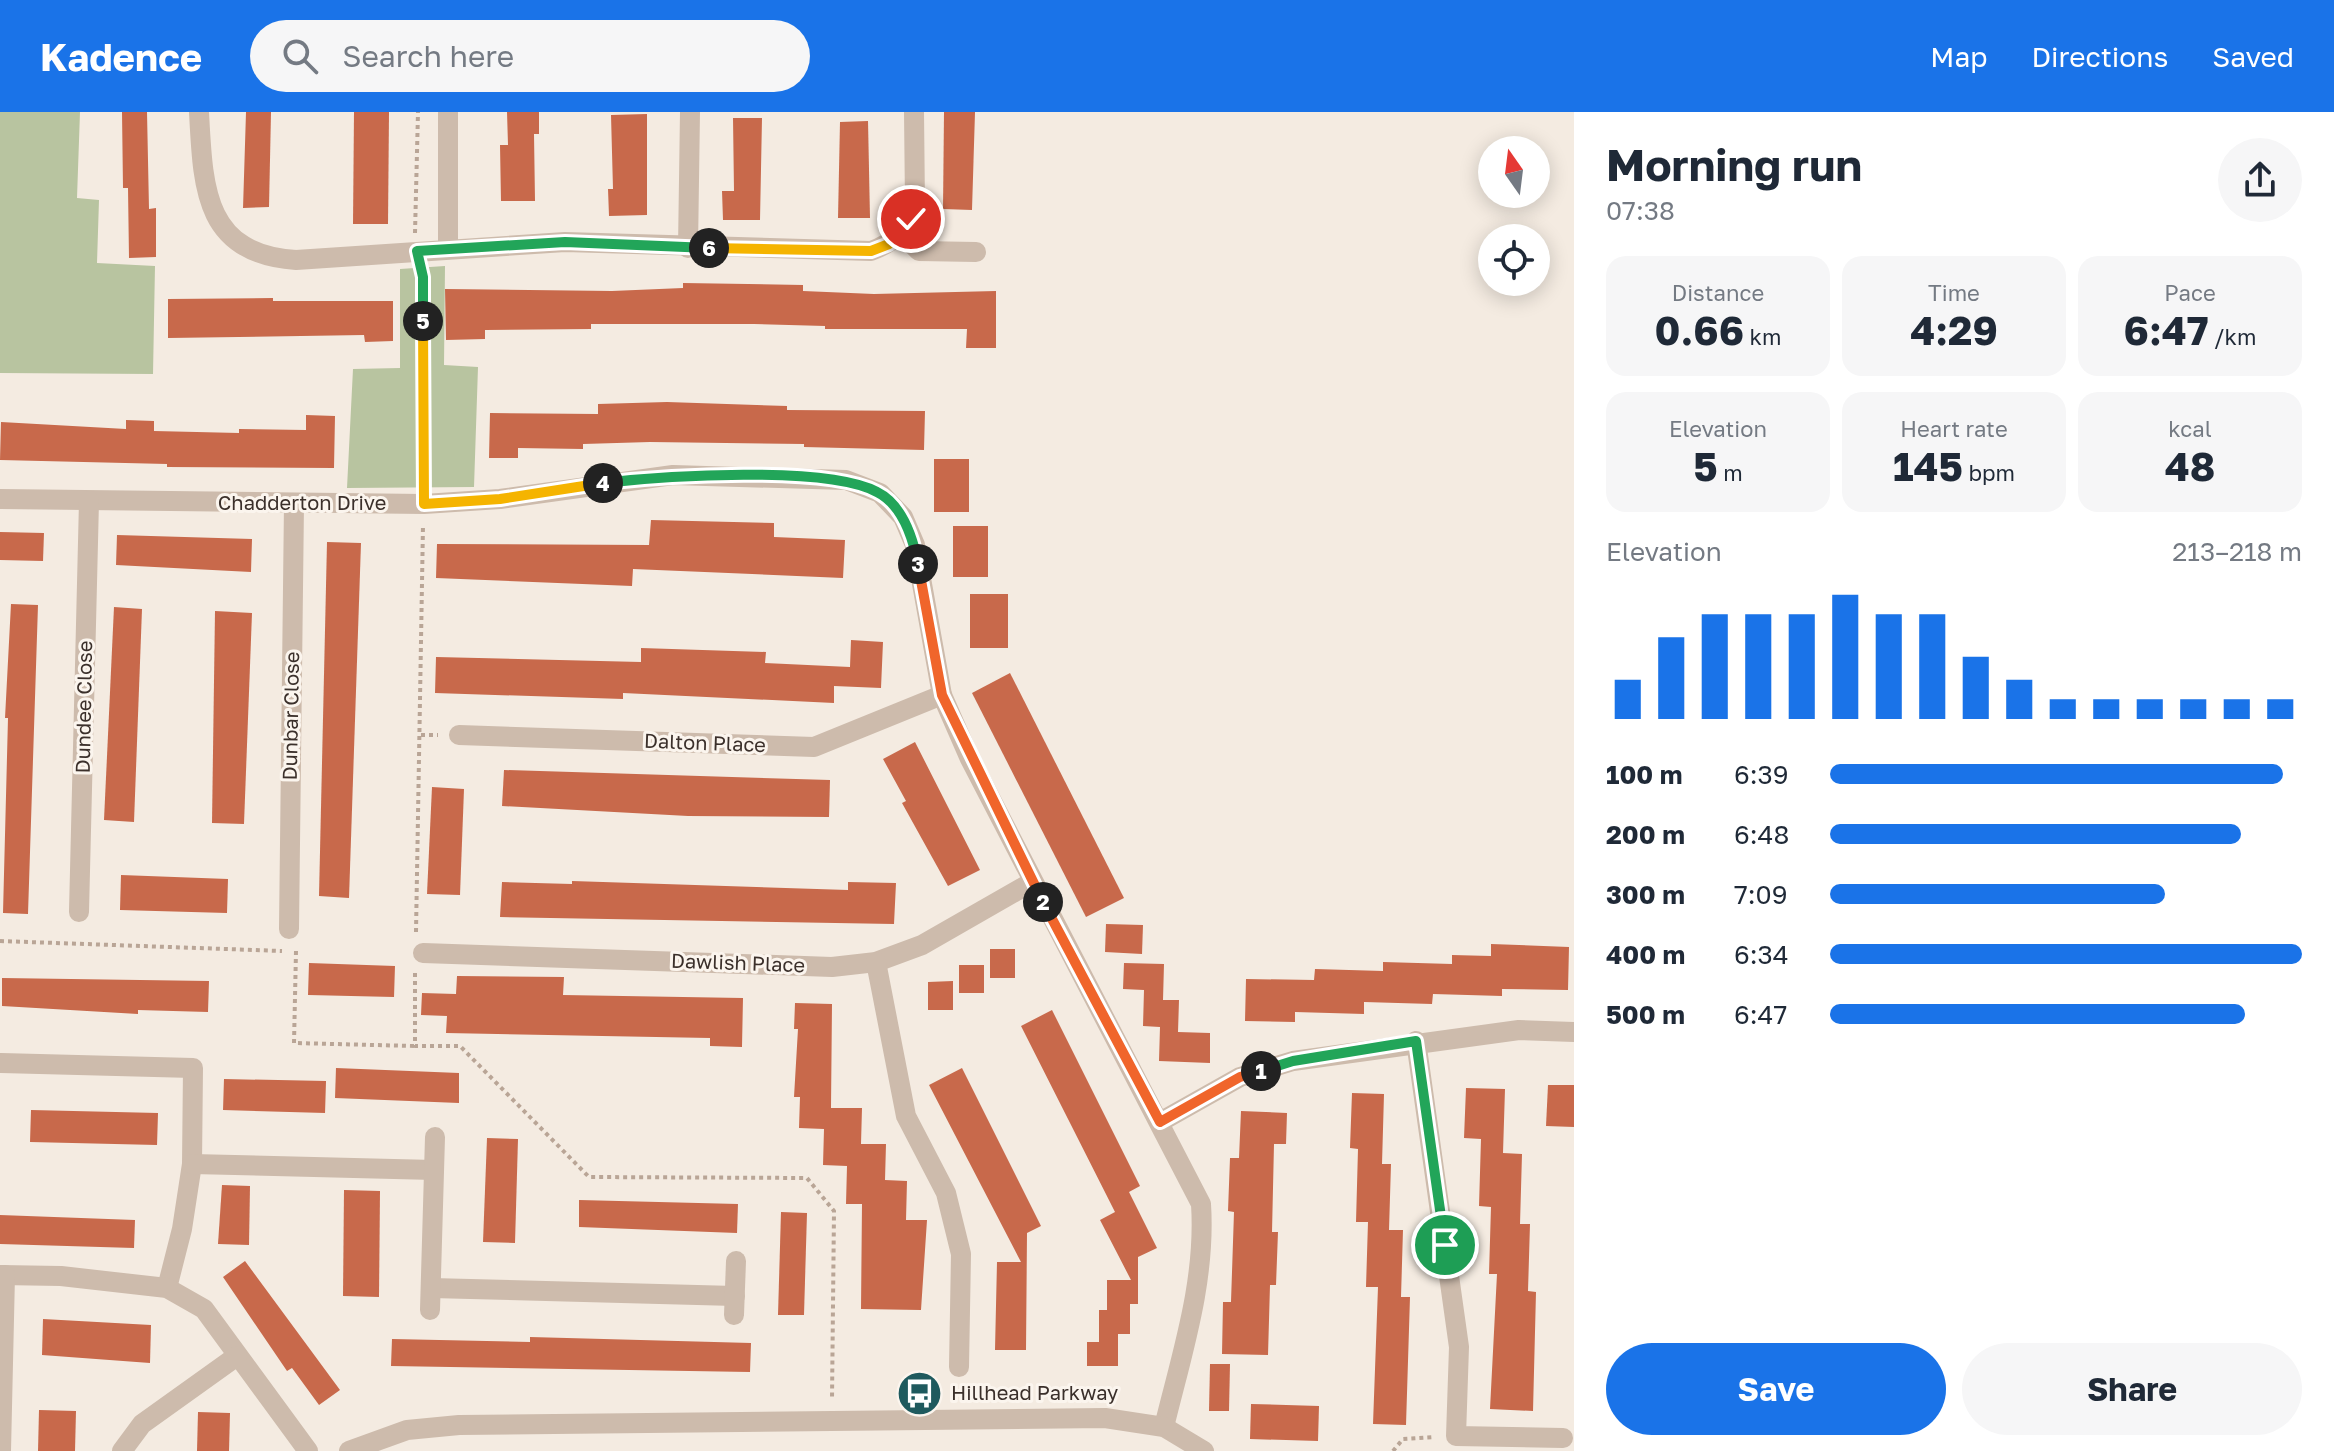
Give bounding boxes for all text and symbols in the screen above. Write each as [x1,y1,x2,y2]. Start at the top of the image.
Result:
search box [250,20,810,92]
text: Kadence [40,34,202,79]
icon: search [278,34,322,78]
text: Search here [342,38,514,74]
text: Map [1930,40,1987,73]
text: Directions [2031,40,2168,73]
text: Saved [2212,40,2294,73]
north arrow [1478,136,1550,208]
map controls [1478,136,1550,296]
text: Morning run [1606,138,1862,191]
button: share [2218,138,2302,222]
pin [877,185,945,253]
text: 07:38 [1606,195,1675,226]
icon: check [889,197,933,241]
button: locate [1478,224,1550,296]
pin: 6 [689,228,729,268]
text: 6 [702,234,716,261]
text: Distance [1672,279,1764,306]
text: Time [1928,279,1980,306]
text: Pace [2164,279,2216,306]
pin: 5 [403,301,443,341]
text: 0.66 [1654,306,1744,354]
text: 4:29 [1910,306,1998,354]
text: 6:47 [2124,306,2209,354]
text: 5 [416,307,430,334]
text: km [1744,323,1782,350]
text: /km [2209,323,2256,350]
text: Elevation [1669,415,1767,442]
text: Heart rate [1900,415,2008,442]
text: kcal [2168,415,2212,442]
text: 5 [1693,442,1718,490]
text: 145 [1893,442,1963,490]
text: 48 [2165,442,2215,490]
text: m [1718,459,1743,486]
text: bpm [1963,459,2015,486]
pin: 4 [583,463,623,503]
text: 4 [596,469,610,496]
street label: Chadderton Drive [218,490,386,514]
text: Elevation [1606,536,1722,567]
text: 213–218 m [2172,536,2302,567]
pin: 3 [898,544,938,584]
text: 3 [911,550,925,577]
street label: Dundee Close [70,640,96,774]
street label: Dunbar Close [277,651,303,781]
street label: Dalton Place [644,728,766,756]
text: 100 m [1606,759,1682,790]
text: 6:39 [1734,759,1788,790]
text: 200 m [1606,819,1685,850]
text: 6:48 [1734,819,1789,850]
text: 300 m [1606,879,1685,910]
text: 7:09 [1734,879,1787,910]
pin: 2 [1023,882,1063,922]
text: 2 [1036,888,1050,915]
text: 400 m [1606,939,1685,970]
text: 6:34 [1734,939,1789,970]
street label: Dawlish Place [671,948,806,976]
text: 500 m [1606,999,1685,1030]
text: 6:47 [1734,999,1787,1030]
pin: 1 [1241,1051,1281,1091]
text: 1 [1255,1057,1267,1084]
pin [1411,1211,1479,1279]
icon: arrive [1423,1223,1467,1267]
button: Save [1606,1343,1946,1435]
button: Share [1962,1343,2302,1435]
bus stop icon: Hillhead Parkway [896,1369,944,1417]
place label: Hillhead Parkway [951,1380,1118,1404]

